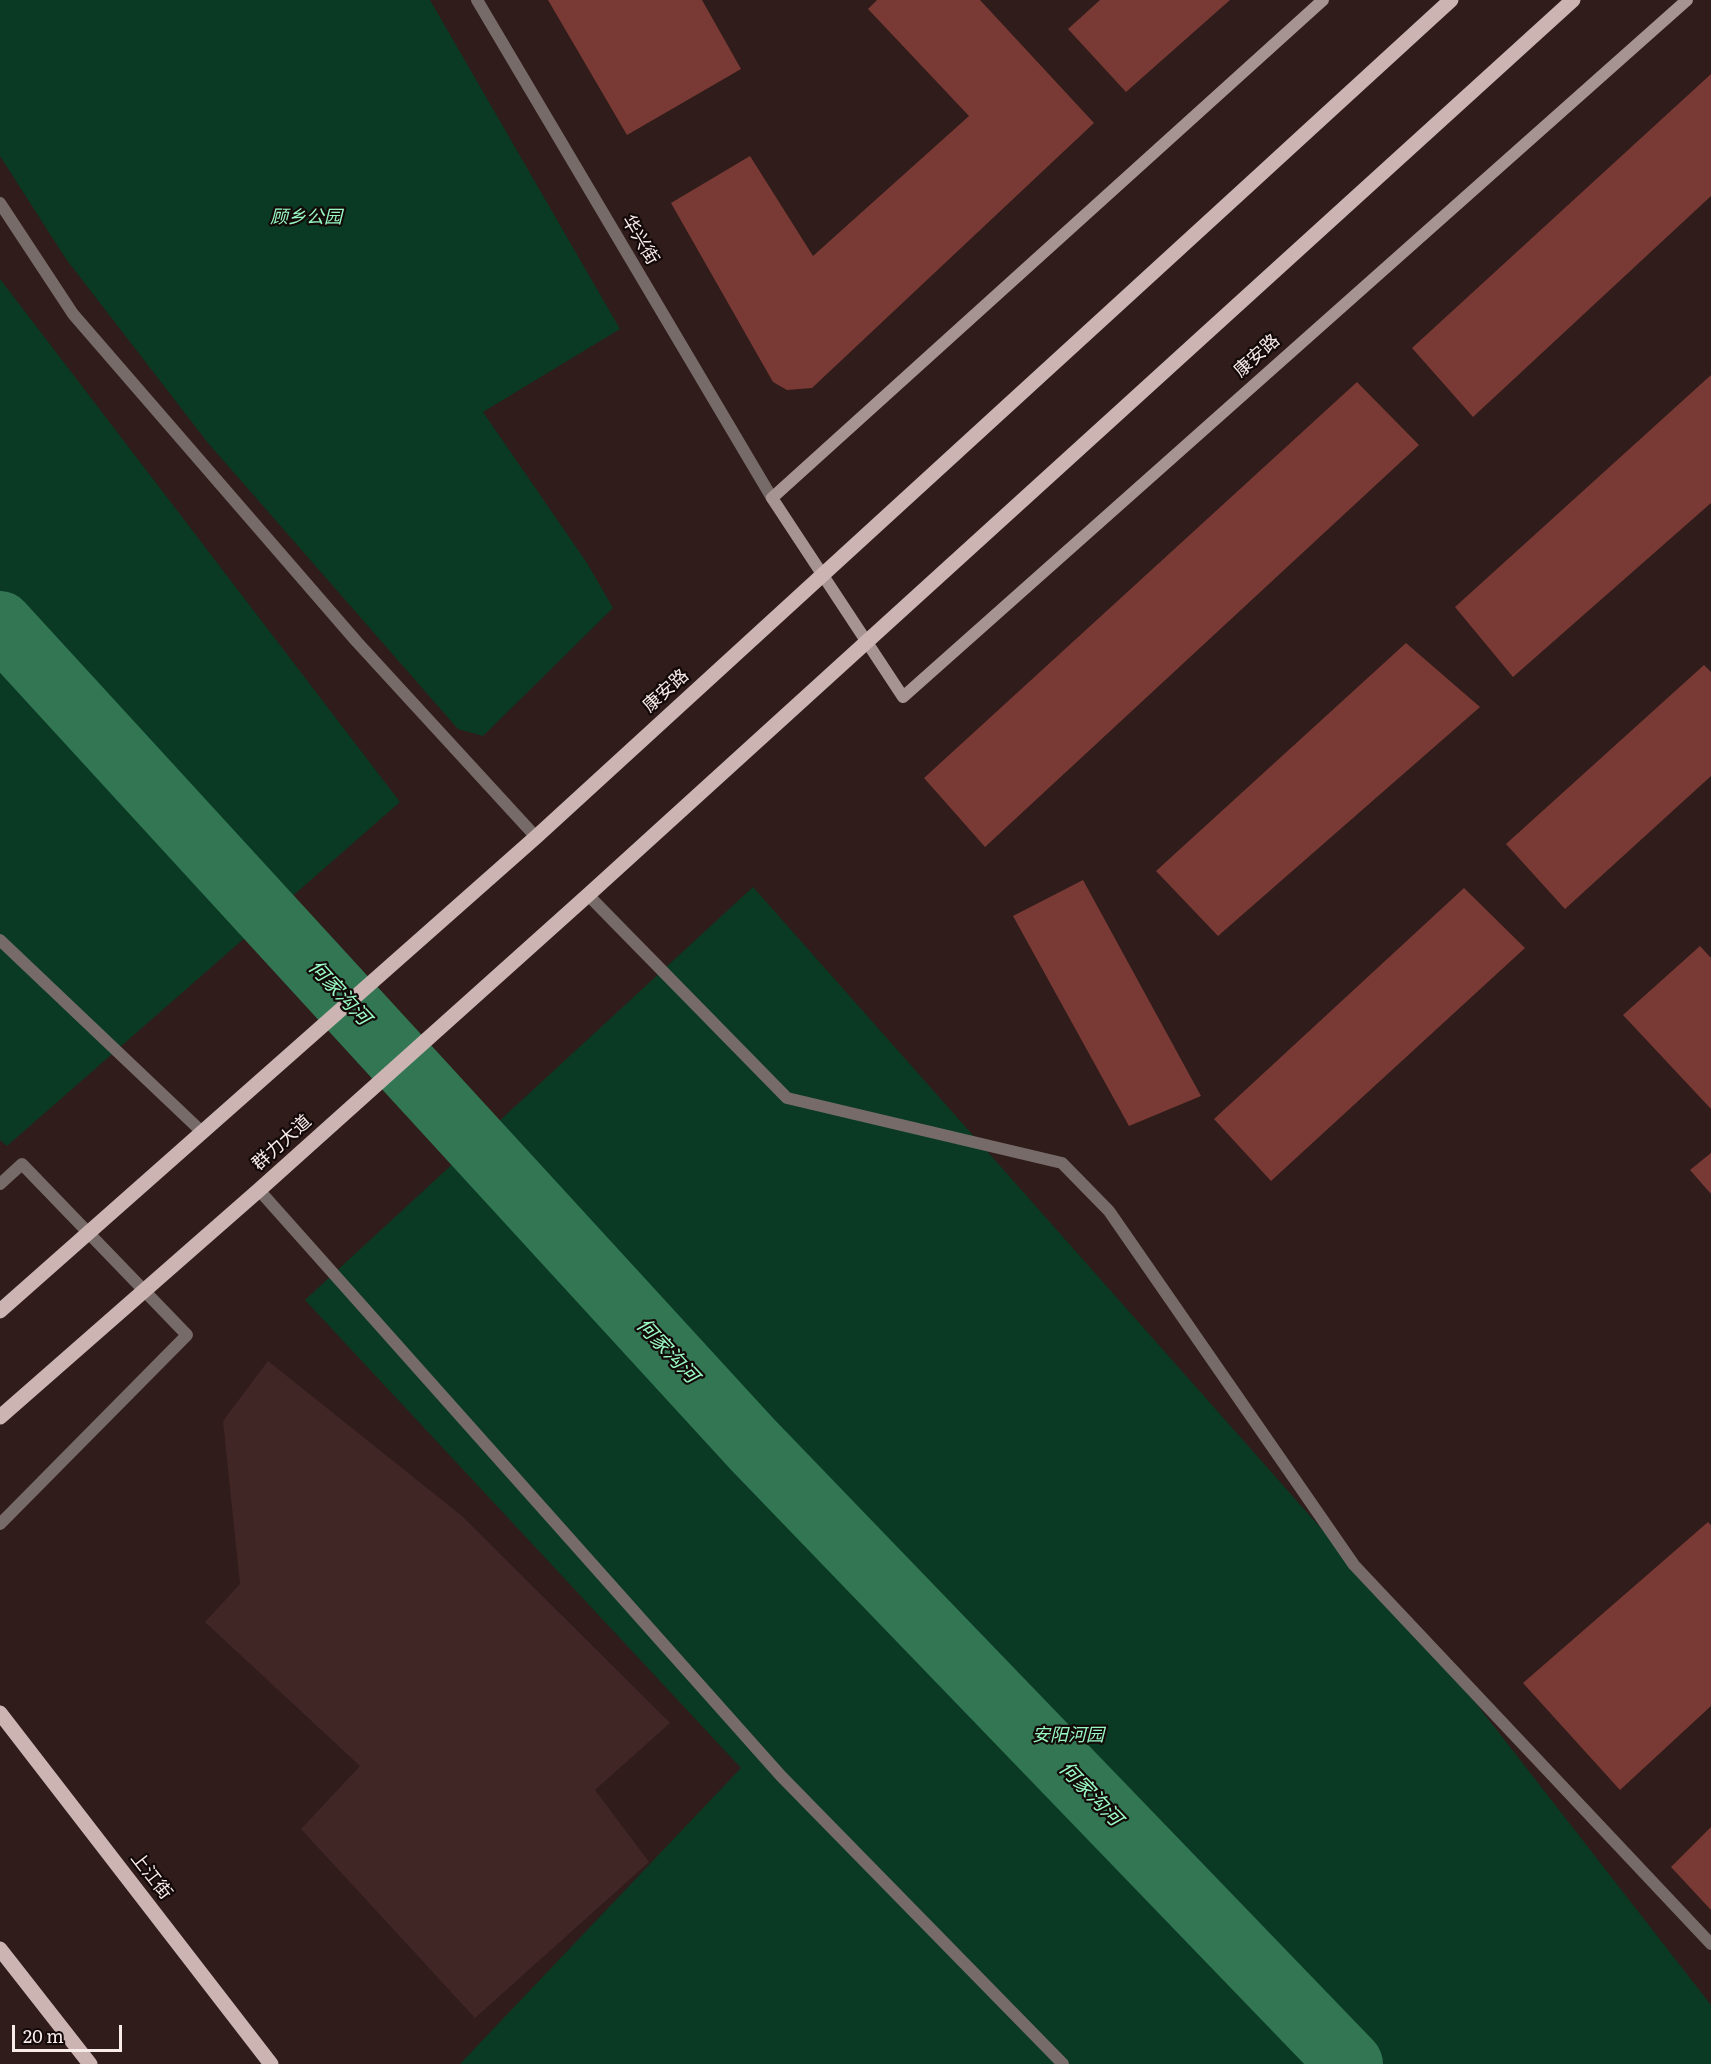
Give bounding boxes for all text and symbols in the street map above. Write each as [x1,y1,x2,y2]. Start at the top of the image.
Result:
park label: 顾乡公园 [270,207,342,229]
street label: 华兴街 [617,211,663,269]
street label: 康安路 [1230,330,1284,382]
street label: 康安路 [639,665,693,717]
water label: 何家沟河 [303,956,375,1030]
street label: 群力大道 [248,1111,316,1175]
water label: 何家沟河 [631,1314,703,1388]
park label: 安阳河园 [1032,1725,1104,1747]
water label: 何家沟河 [1054,1757,1126,1831]
street label: 上江街 [126,1848,176,1904]
scale bar [15,2013,124,2051]
text: 20 m [23,2022,64,2049]

